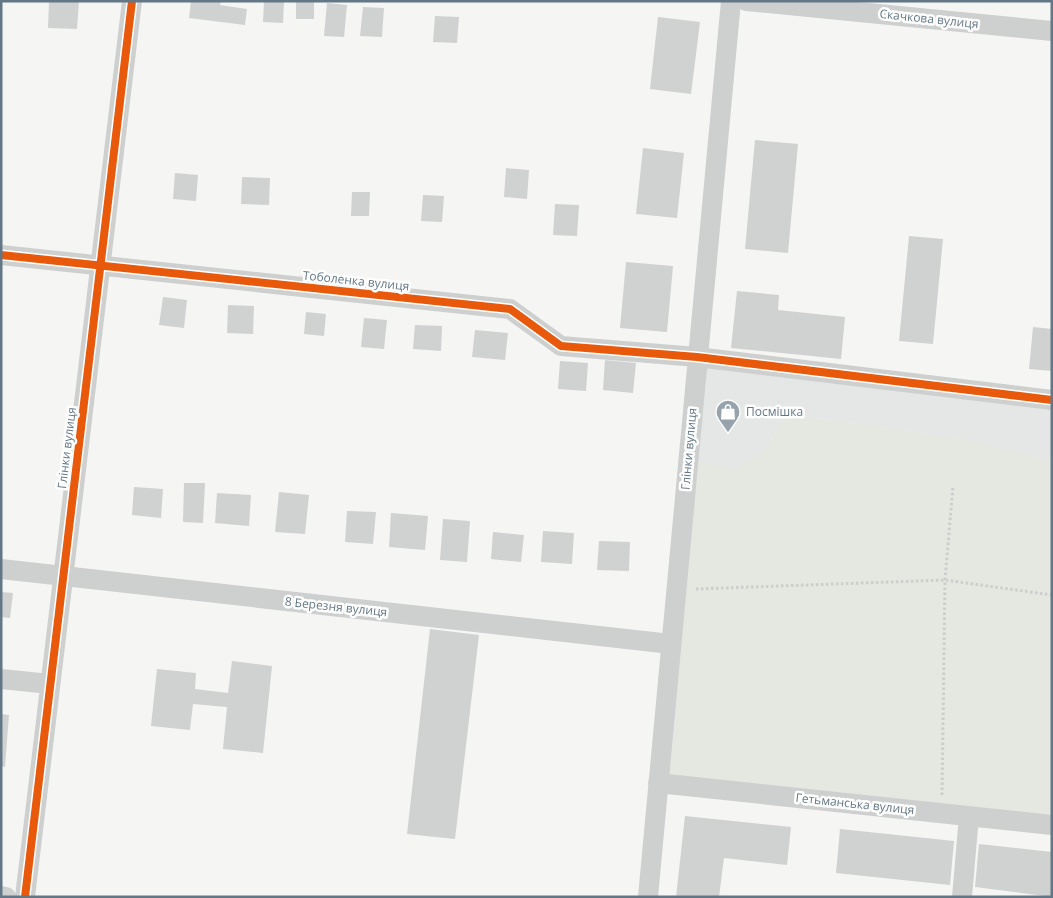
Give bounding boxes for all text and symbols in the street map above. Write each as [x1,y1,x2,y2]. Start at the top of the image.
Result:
street label: Скачкова вулиця [879,5,979,32]
street label: Тоболенка вулиця [302,266,410,295]
shop icon: Посмішка [715,399,741,433]
place label: Посмішка [746,403,803,420]
street label: Глінки вулиця [53,406,80,490]
street label: Глінки вулиця [676,407,701,491]
street label: 8 Березня вулиця [284,593,388,620]
street label: Гетьманська вулиця [795,789,915,818]

